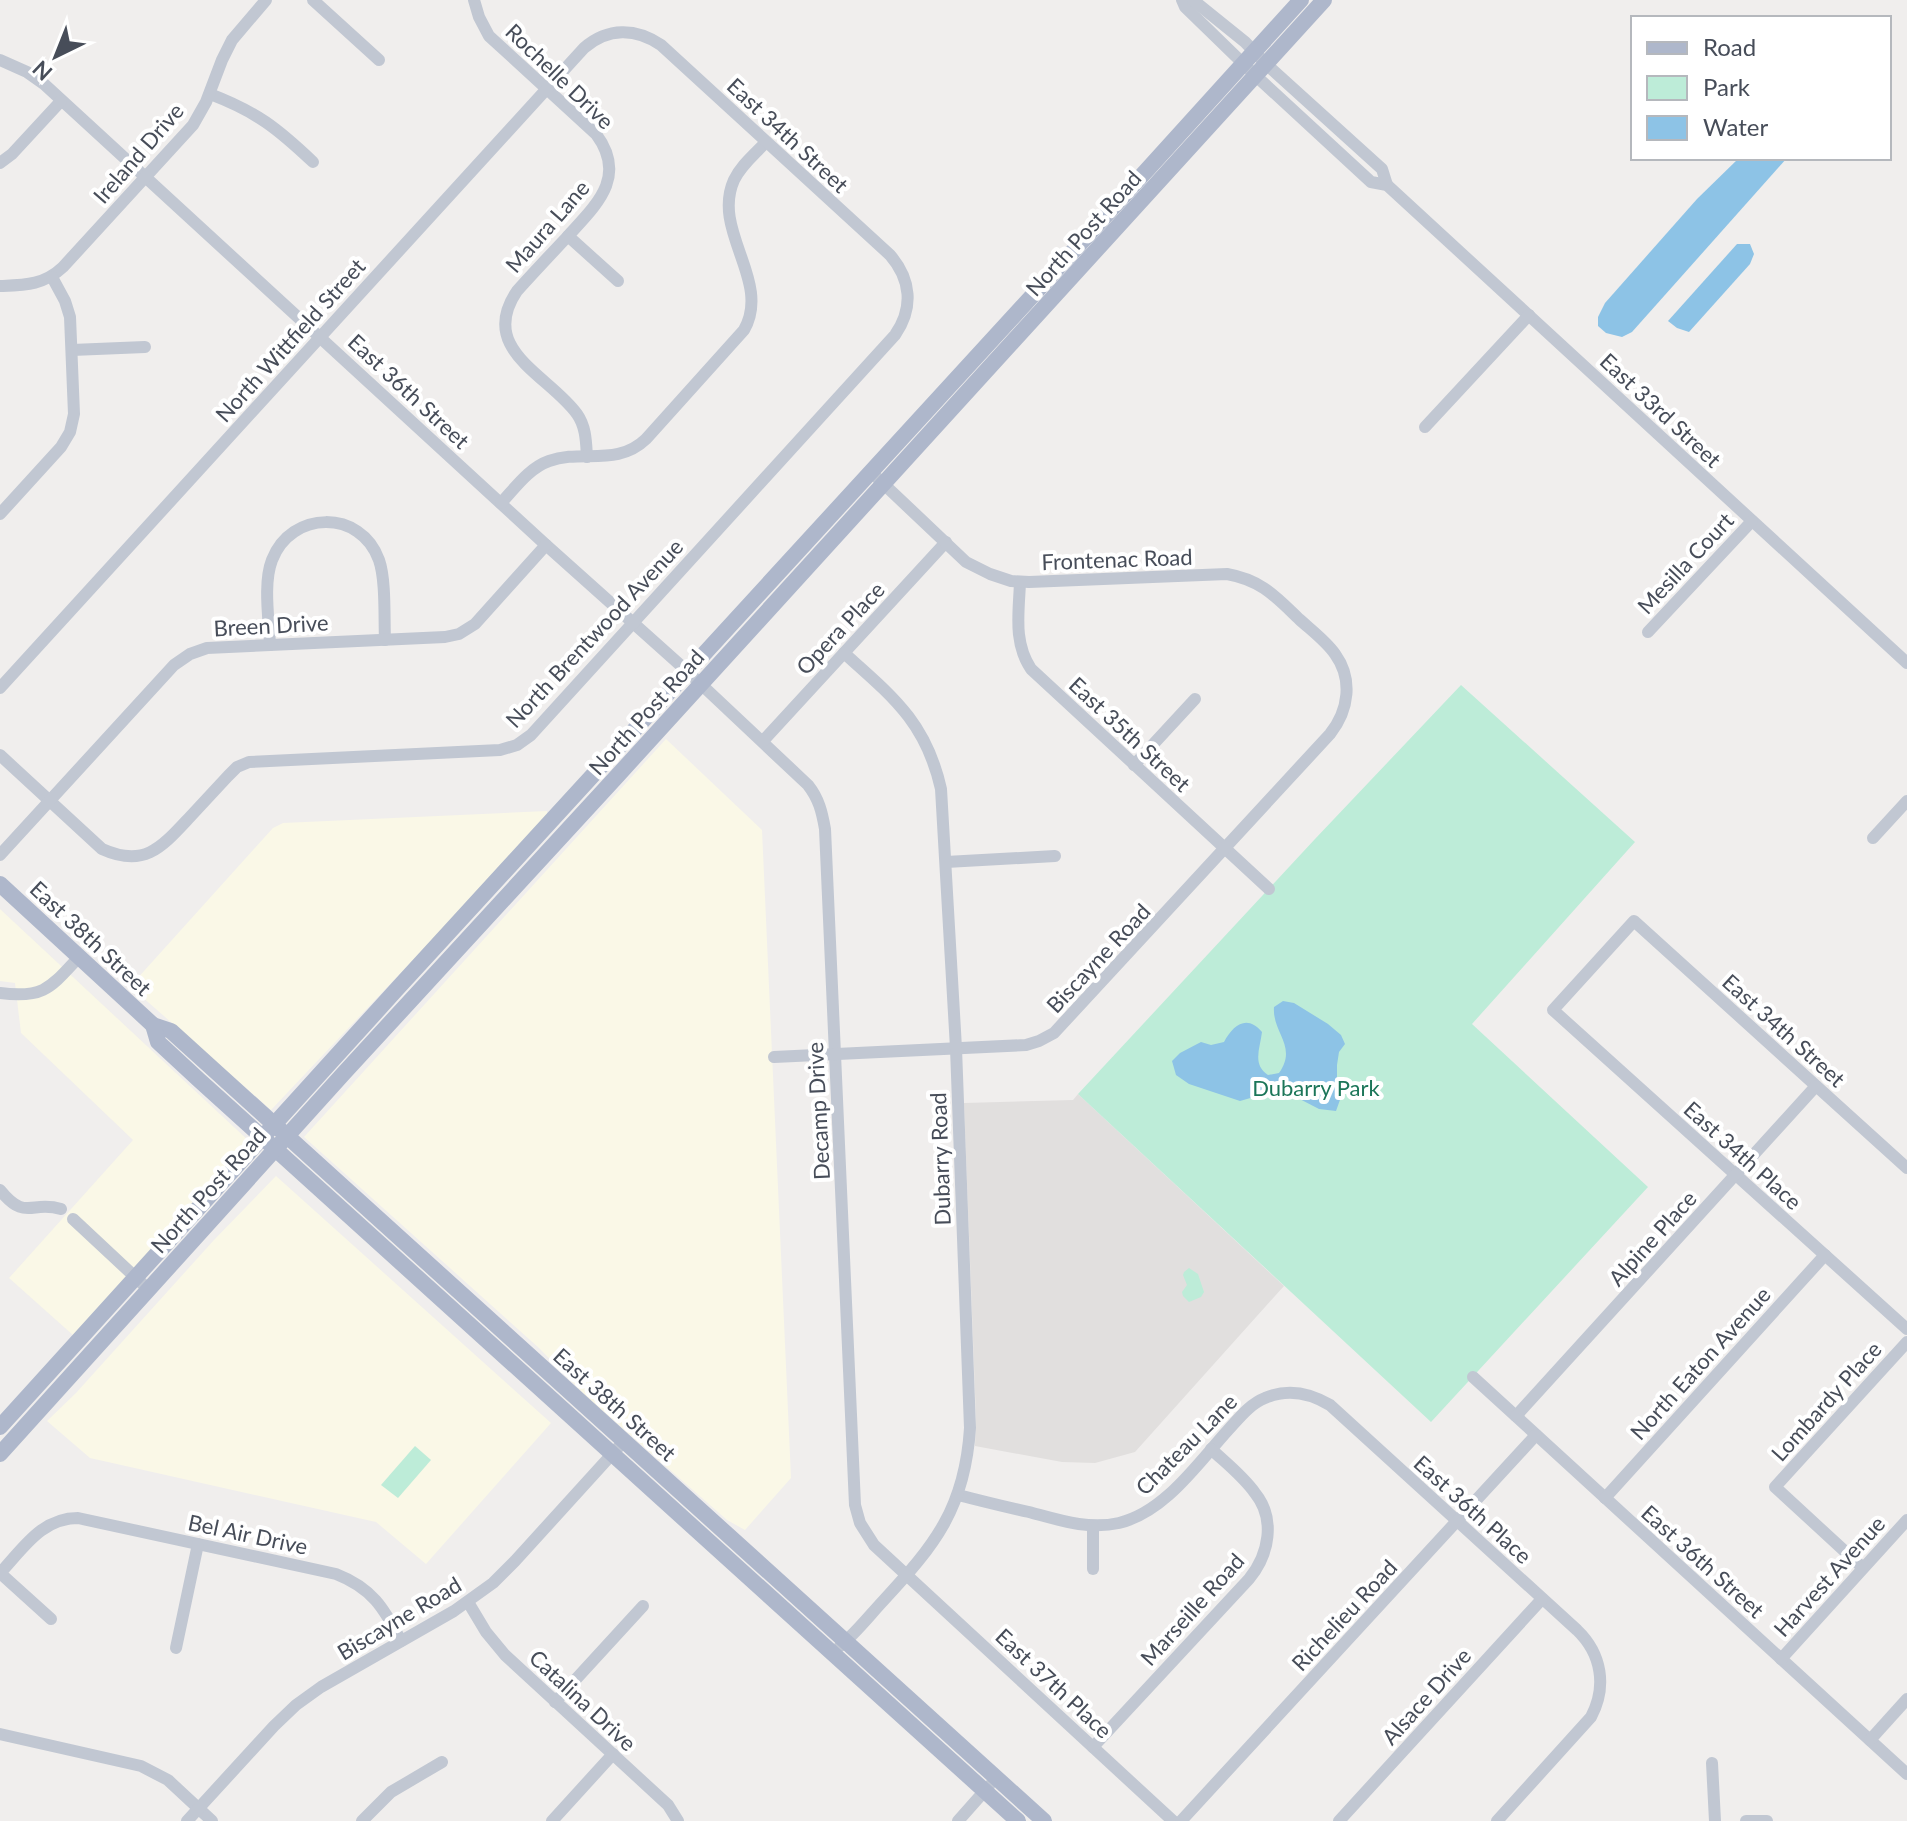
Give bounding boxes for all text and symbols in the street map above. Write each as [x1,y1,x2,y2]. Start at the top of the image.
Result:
north arrow [16,16,96,96]
legend [1631,16,1891,160]
street label: Rochelle Drive [500,18,620,134]
text: Road [1703,32,1756,61]
text: N [27,55,57,87]
street label: East 34th Street [722,72,854,198]
text: Park [1703,72,1751,101]
street label: Ireland Drive [87,97,189,209]
text: Water [1703,112,1768,141]
street label: North Post Road [1020,165,1146,301]
street label: Maura Lane [499,174,595,278]
street label: North Wittfield Street [209,253,371,427]
street label: East 36th Street [343,328,475,454]
street label: East 33rd Street [1595,347,1727,473]
street label: Mesilla Court [1631,507,1739,619]
street label: North Brentwood Avenue [500,533,688,733]
street label: Frontenac Road [1041,543,1193,575]
street label: Opera Place [790,576,890,680]
street label: Breen Drive [213,609,329,641]
street label: North Post Road [583,644,709,780]
street label: East 35th Street [1064,671,1196,797]
street label: East 38th Street [25,875,157,1001]
street label: Biscayne Road [1041,898,1155,1018]
street label: East 34th Street [1717,968,1851,1092]
street label: Decamp Drive [801,1041,835,1181]
park label: Dubarry Park [1252,1074,1381,1101]
street label: Dubarry Road [924,1092,956,1226]
street label: East 34th Place [1679,1095,1807,1215]
street label: North Post Road [145,1122,271,1258]
street label: Alpine Place [1602,1185,1702,1291]
street label: North Eaton Avenue [1624,1281,1776,1445]
street label: Lombardy Place [1765,1336,1887,1466]
street label: East 38th Street [548,1342,682,1466]
street label: Chateau Lane [1130,1388,1242,1500]
street label: East 36th Place [1409,1449,1537,1569]
street label: East 36th Street [1636,1499,1770,1623]
street label: Bel Air Drive [186,1508,310,1560]
street label: Harvest Avenue [1768,1510,1890,1642]
street label: Marseille Road [1135,1547,1249,1671]
street label: Richelieu Road [1286,1554,1402,1676]
street label: Biscayne Road [332,1570,466,1666]
street label: East 37th Place [990,1622,1118,1744]
street label: Alsace Drive [1376,1642,1476,1750]
street label: Catalina Drive [524,1644,642,1756]

